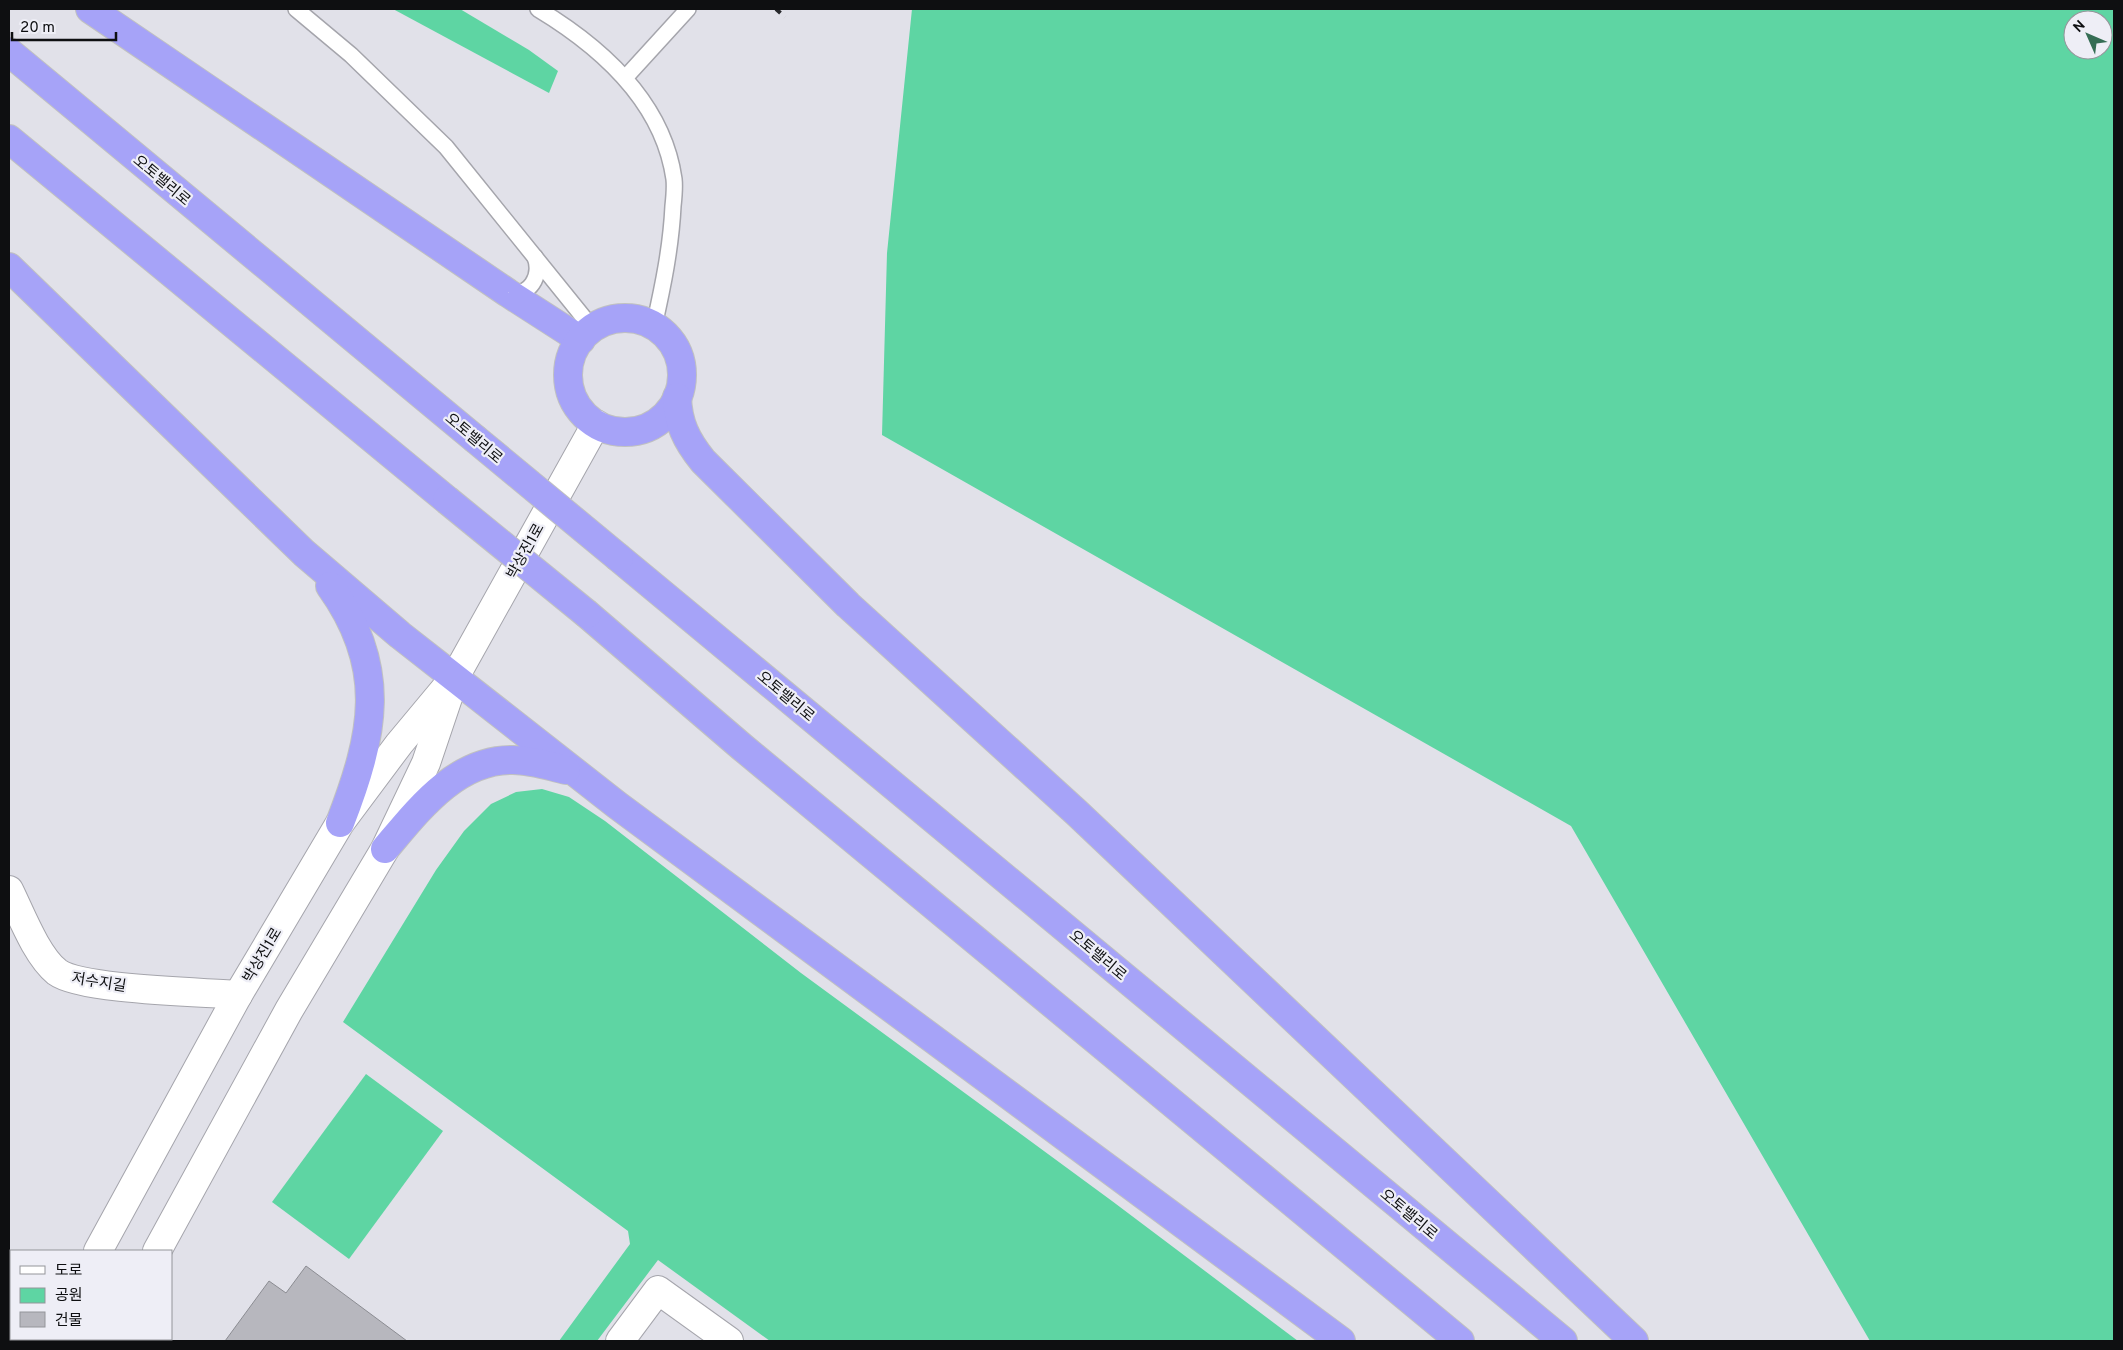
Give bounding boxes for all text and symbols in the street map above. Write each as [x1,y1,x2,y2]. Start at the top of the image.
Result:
scale bar [12,10,116,42]
north arrow [2063,10,2113,60]
text: N [2070,17,2089,36]
text: 20 m [20,19,55,38]
street label: 오토밸리로 [128,152,194,211]
street label: 오토밸리로 [440,410,506,469]
street label: 박상진1로 [503,521,549,583]
street label: 오토밸리로 [752,668,818,727]
street label: 박상진1로 [239,925,287,987]
street label: 오토밸리로 [1064,927,1130,986]
street label: 저수지길 [70,970,128,997]
street label: 오토밸리로 [1375,1186,1441,1245]
legend [10,1250,172,1340]
text: 도로 [55,1262,83,1281]
text: 공원 [55,1287,83,1306]
text: 건물 [55,1312,83,1331]

